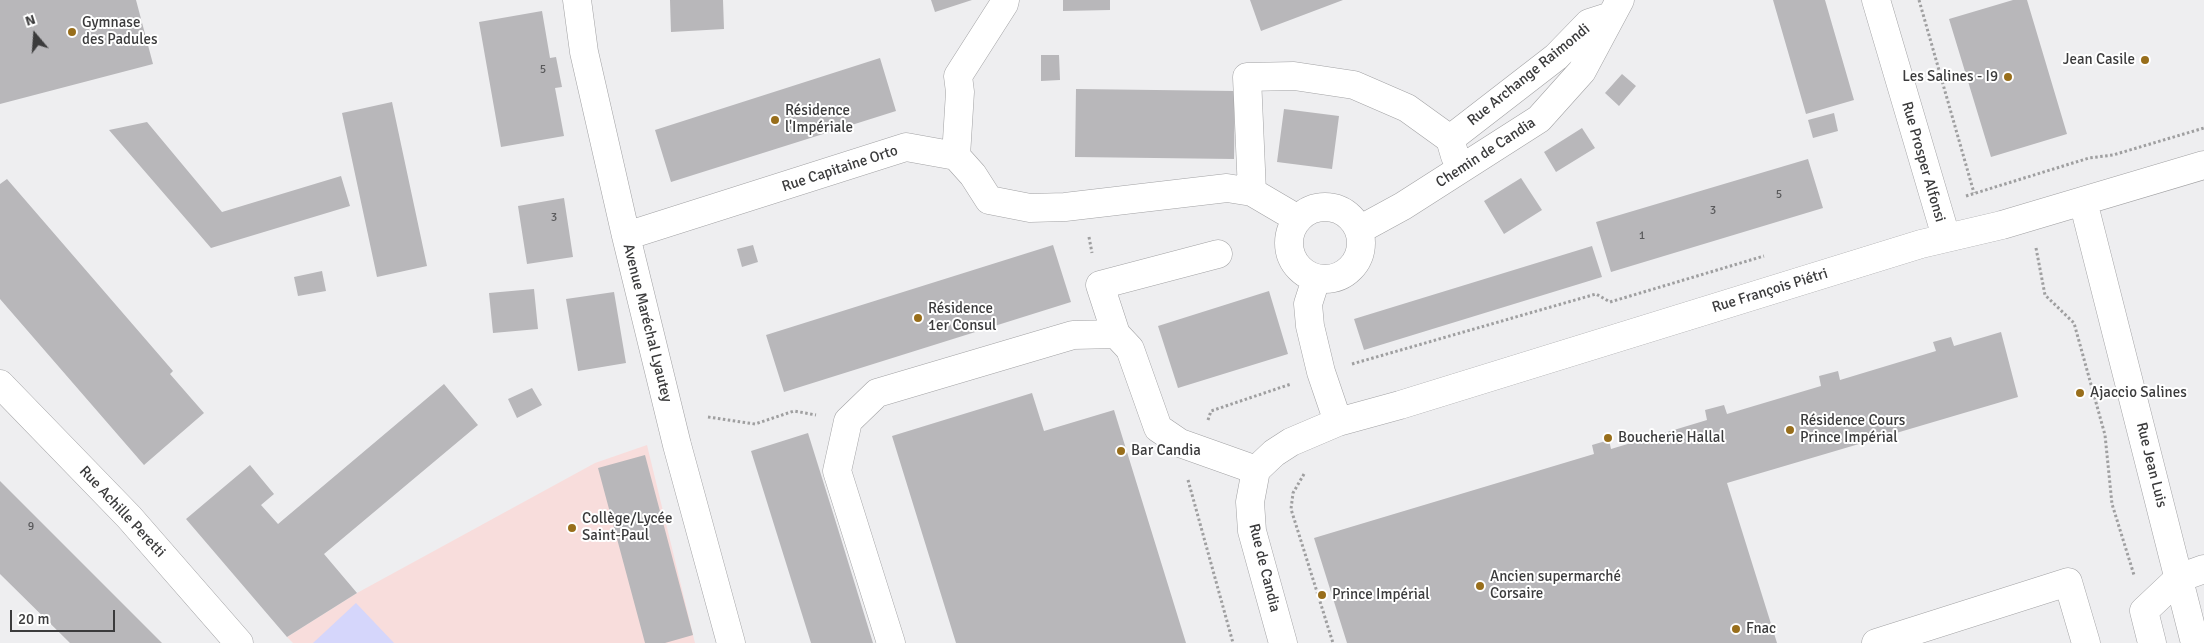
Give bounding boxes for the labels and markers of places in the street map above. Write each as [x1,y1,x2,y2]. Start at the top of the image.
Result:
place label: Gymnase des Padules [82,14,158,49]
marker: Gymnase des Padules [66,26,78,38]
place label: Jean Casile [2063,51,2135,69]
marker: Jean Casile [2139,54,2151,66]
place label: Les Salines - I9 [1902,68,1998,86]
marker: Les Salines - I9 [2002,71,2014,83]
place label: Résidence l'Impériale [785,102,853,137]
marker: Résidence l'Impériale [769,114,781,126]
place label: Résidence 1er Consul [928,300,997,335]
marker: Résidence 1er Consul [912,312,924,324]
place label: Ajaccio Salines [2090,384,2187,402]
marker: Ajaccio Salines [2074,387,2086,399]
place label: Résidence Cours Prince Impérial [1800,412,1905,447]
marker: Résidence Cours Prince Impérial [1784,424,1796,436]
place label: Boucherie Hallal [1618,429,1725,447]
marker: Boucherie Hallal [1602,432,1614,444]
place label: Bar Candia [1131,442,1201,460]
marker: Bar Candia [1115,445,1127,457]
place label: Collège/Lycée Saint-Paul [582,510,672,545]
marker: Collège/Lycée Saint-Paul [566,522,578,534]
place label: Ancien supermarché Corsaire [1490,568,1621,603]
marker: Ancien supermarché Corsaire [1474,580,1486,592]
place label: Prince Impérial [1332,586,1430,604]
marker: Prince Impérial [1316,589,1328,601]
place label: Fnac [1746,620,1776,638]
marker: Fnac [1730,623,1742,635]

